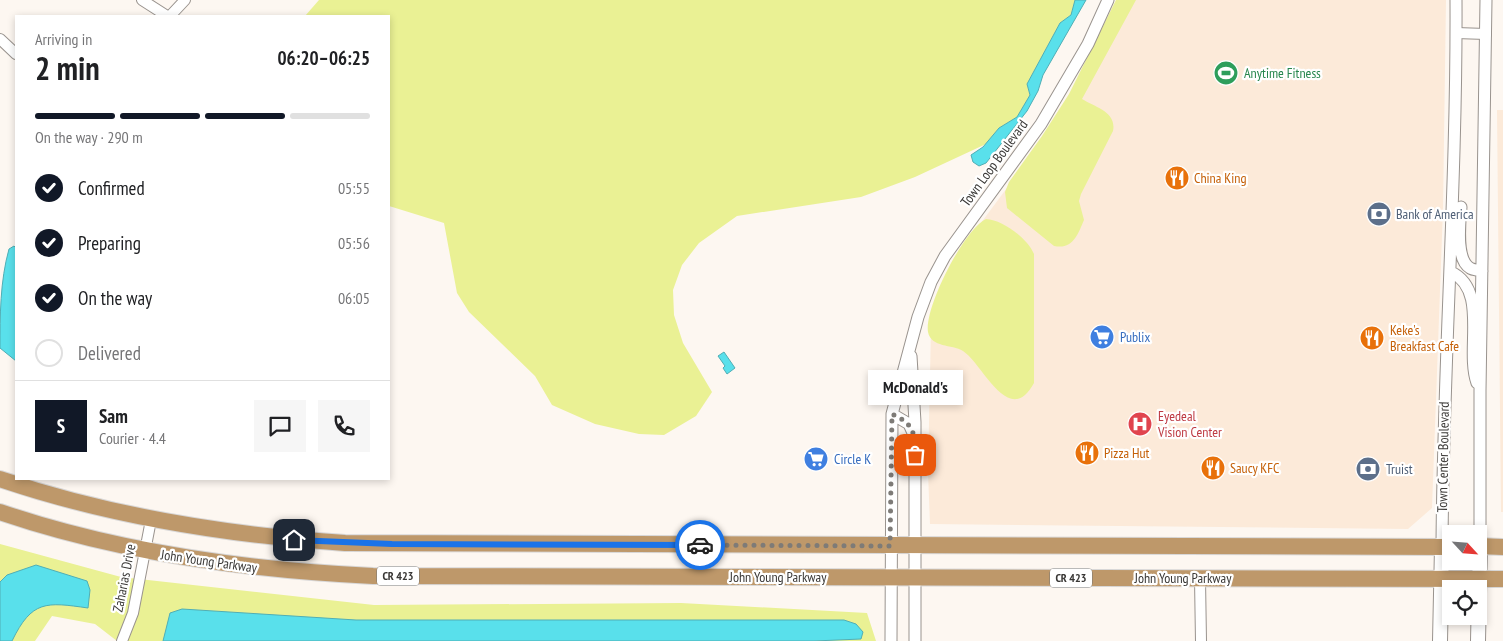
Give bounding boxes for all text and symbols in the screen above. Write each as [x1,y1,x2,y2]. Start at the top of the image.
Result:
text: Arriving in [35,29,92,49]
text: 06:20–06:25 [277,46,370,70]
text: 2 min [35,47,100,89]
sports icon: Anytime Fitness [1213,60,1239,86]
place label: Anytime Fitness [1244,64,1321,82]
street label: Town Loop Boulevard [956,116,1032,210]
text: On the way · 290 m [35,127,143,147]
restaurant icon: China King [1164,165,1190,191]
place label: China King [1194,169,1246,187]
icon: check [35,174,63,202]
text: Confirmed [78,176,145,200]
text: 05:55 [338,178,370,198]
bank icon: Bank of America [1366,201,1392,227]
place label: Bank of America [1396,205,1473,223]
icon: check [35,229,63,257]
text: Preparing [78,231,141,255]
text: 05:56 [338,233,370,253]
icon: check [35,284,63,312]
text: On the way [78,286,152,310]
text: 06:05 [338,288,370,308]
place label: Keke's Breakfast Cafe [1390,321,1459,355]
supermarket icon: Publix [1089,324,1115,350]
restaurant icon: Keke's Breakfast Cafe [1359,325,1385,351]
place label: Publix [1120,328,1150,346]
text: Delivered [78,341,141,365]
callout: McDonald's [868,370,962,405]
text: McDonald's [883,377,948,397]
button: chat [254,400,306,452]
button: phone [318,400,370,452]
street label: Town Center Boulevard [1433,401,1453,513]
text: Sam [99,404,128,428]
place label: Eyedeal Vision Center [1157,407,1222,441]
hospital icon: Eyedeal Vision Center [1127,411,1153,437]
text: S [57,414,65,438]
text: Courier · 4.4 [99,428,166,448]
pin [894,434,936,476]
restaurant icon: Pizza Hut [1074,440,1100,466]
icon: bag [901,441,929,469]
place label: Pizza Hut [1104,444,1150,462]
supermarket icon: Circle K [803,446,829,472]
place label: Circle K [834,450,871,468]
restaurant icon: Saucy KFC [1200,455,1226,481]
bank icon: Truist [1355,456,1381,482]
place label: Saucy KFC [1230,459,1280,477]
place label: Truist [1386,460,1413,478]
pin [273,519,315,561]
courier [675,520,725,570]
north arrow [1442,525,1488,570]
map controls [1442,525,1487,625]
icon: home [280,526,308,554]
icon: car [686,531,714,559]
street label: Zaharias Drive [109,542,139,614]
street label: John Young Parkway [159,545,259,577]
road number: CR 423 [377,566,419,586]
street label: John Young Parkway [729,568,827,586]
road number: CR 423 [1050,568,1092,588]
street label: John Young Parkway [1134,569,1232,587]
button: locate [1442,580,1487,625]

